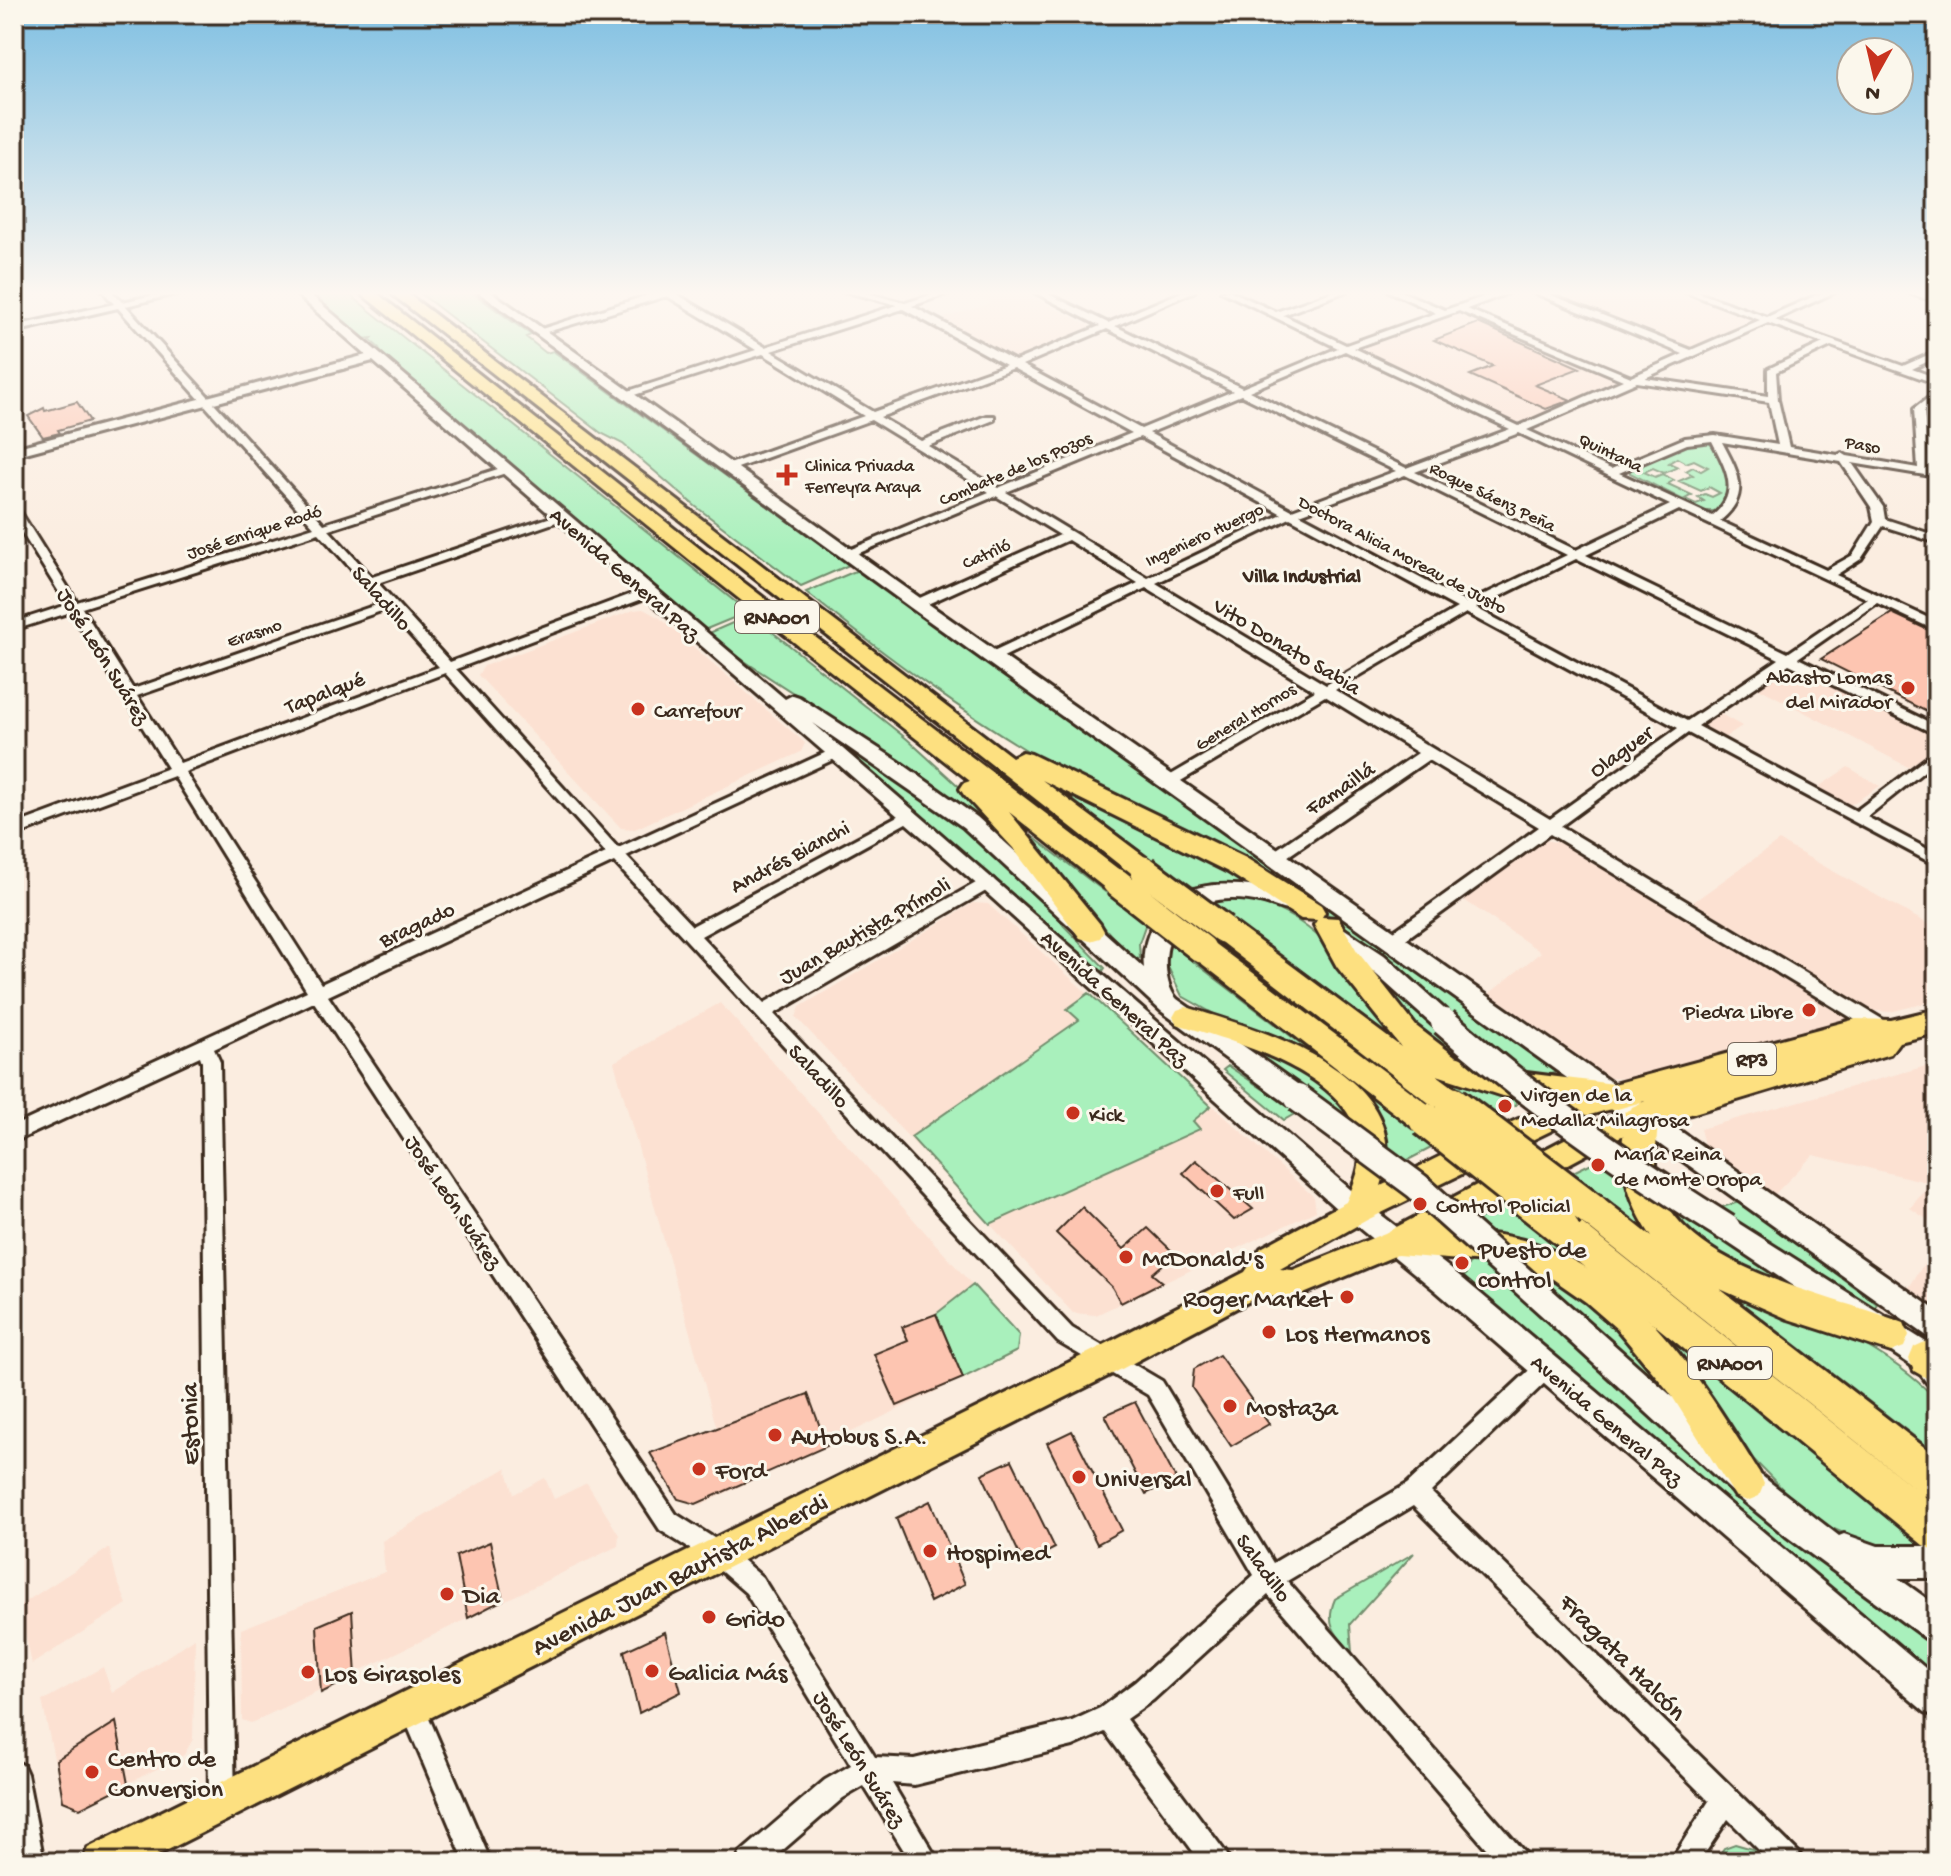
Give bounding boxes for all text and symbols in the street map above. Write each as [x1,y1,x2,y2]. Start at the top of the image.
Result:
north arrow [1835,36,1915,116]
text: N [1864,78,1882,106]
street label: Combate de los Pozos [937,428,1097,512]
street label: Quintana [1574,430,1646,479]
street label: Paso [1842,433,1882,460]
place label: Clinica Privada Ferreyra Araya [804,457,922,499]
street label: Roque Sáenz Peña [1425,459,1559,538]
marker: Clinica Privada Ferreyra Araya [776,464,798,486]
street label: Doctora Alicia Moreau de Justo [1293,492,1510,620]
street label: Ingeniero Huergo [1143,500,1268,573]
street label: José Enrique Rodó [185,502,325,565]
street label: Avenida General Paz [543,504,705,649]
street label: Catriló [960,535,1014,575]
street label: Saladillo [344,562,416,637]
district label: Villa Industrial [1242,567,1362,590]
street label: José León Suárez [49,584,155,731]
street label: Vito Donato Sabia [1207,594,1365,703]
road number: RNA001 [735,601,819,633]
street label: Erasmo [225,615,285,653]
place label: Abasto Lomas del Mirador [1766,666,1894,717]
street label: Tapalqué [280,667,370,723]
street label: General Hornos [1192,679,1302,756]
marker: Abasto Lomas del Mirador [1899,679,1917,697]
marker: Carrefour [629,700,647,718]
place label: Carrefour [654,700,744,726]
street label: Olaguer [1585,720,1661,785]
street label: Famaillá [1301,757,1381,823]
street label: Andrés Bianchi [727,816,855,901]
street label: Juan Bautista Prímoli [776,873,956,992]
street label: Bragado [375,898,460,956]
street label: Avenida General Paz [1034,927,1194,1074]
place label: Piedra Libre [1682,1001,1794,1027]
marker: Piedra Libre [1800,1001,1818,1019]
street label: Saladillo [781,1040,853,1115]
road number: RP3 [1728,1043,1776,1075]
place label: Virgen de la Medalla Milagrosa [1520,1084,1690,1135]
marker: Virgen de la Medalla Milagrosa [1496,1097,1514,1115]
marker: Kick [1064,1104,1082,1122]
place label: Kick [1089,1104,1125,1130]
street label: José León Suárez [397,1131,507,1276]
place label: María Reina de Monte Oropa [1614,1143,1762,1194]
marker: María Reina de Monte Oropa [1589,1156,1607,1174]
marker: Full [1208,1182,1226,1200]
place label: Full [1232,1182,1264,1208]
marker: Control Policial [1411,1195,1429,1213]
place label: Control Policial [1436,1195,1571,1221]
place label: Puesto de control [1477,1237,1587,1298]
place label: McDonald's [1142,1246,1265,1277]
marker: McDonald's [1117,1248,1135,1266]
marker: Puesto de control [1453,1254,1471,1272]
place label: Roger Market [1183,1286,1333,1317]
marker: Roger Market [1338,1288,1356,1306]
place label: Los Hermanos [1285,1321,1431,1352]
marker: Los Hermanos [1260,1323,1278,1341]
road number: RNA001 [1688,1347,1772,1379]
street label: Avenida General Paz [1524,1351,1688,1494]
street label: Estonia [176,1381,209,1465]
place label: Mostaza [1246,1395,1340,1426]
marker: Mostaza [1221,1397,1239,1415]
place label: Autobus S.A. [791,1424,928,1455]
marker: Autobus S.A. [766,1426,784,1444]
place label: Ford [714,1458,768,1489]
marker: Ford [690,1460,708,1478]
place label: Universal [1095,1466,1192,1497]
marker: Universal [1070,1468,1088,1486]
street label: Avenida Juan Bautista Alberdi [528,1489,834,1665]
street label: Saladillo [1228,1530,1295,1609]
place label: Hospimed [946,1540,1051,1571]
marker: Hospimed [921,1542,939,1560]
place label: Dia [461,1583,502,1614]
marker: Dia [438,1585,456,1603]
street label: Fragata Halcón [1550,1588,1691,1730]
place label: Grido [725,1606,785,1637]
marker: Grido [700,1608,718,1626]
place label: Galicia Más [668,1660,789,1691]
place label: Los Girasoles [324,1661,462,1692]
marker: Galicia Más [643,1662,661,1680]
marker: Los Girasoles [299,1663,317,1681]
street label: José León Suárez [805,1687,911,1834]
place label: Centro de Conversion [108,1746,224,1807]
marker: Centro de Conversion [83,1763,101,1781]

